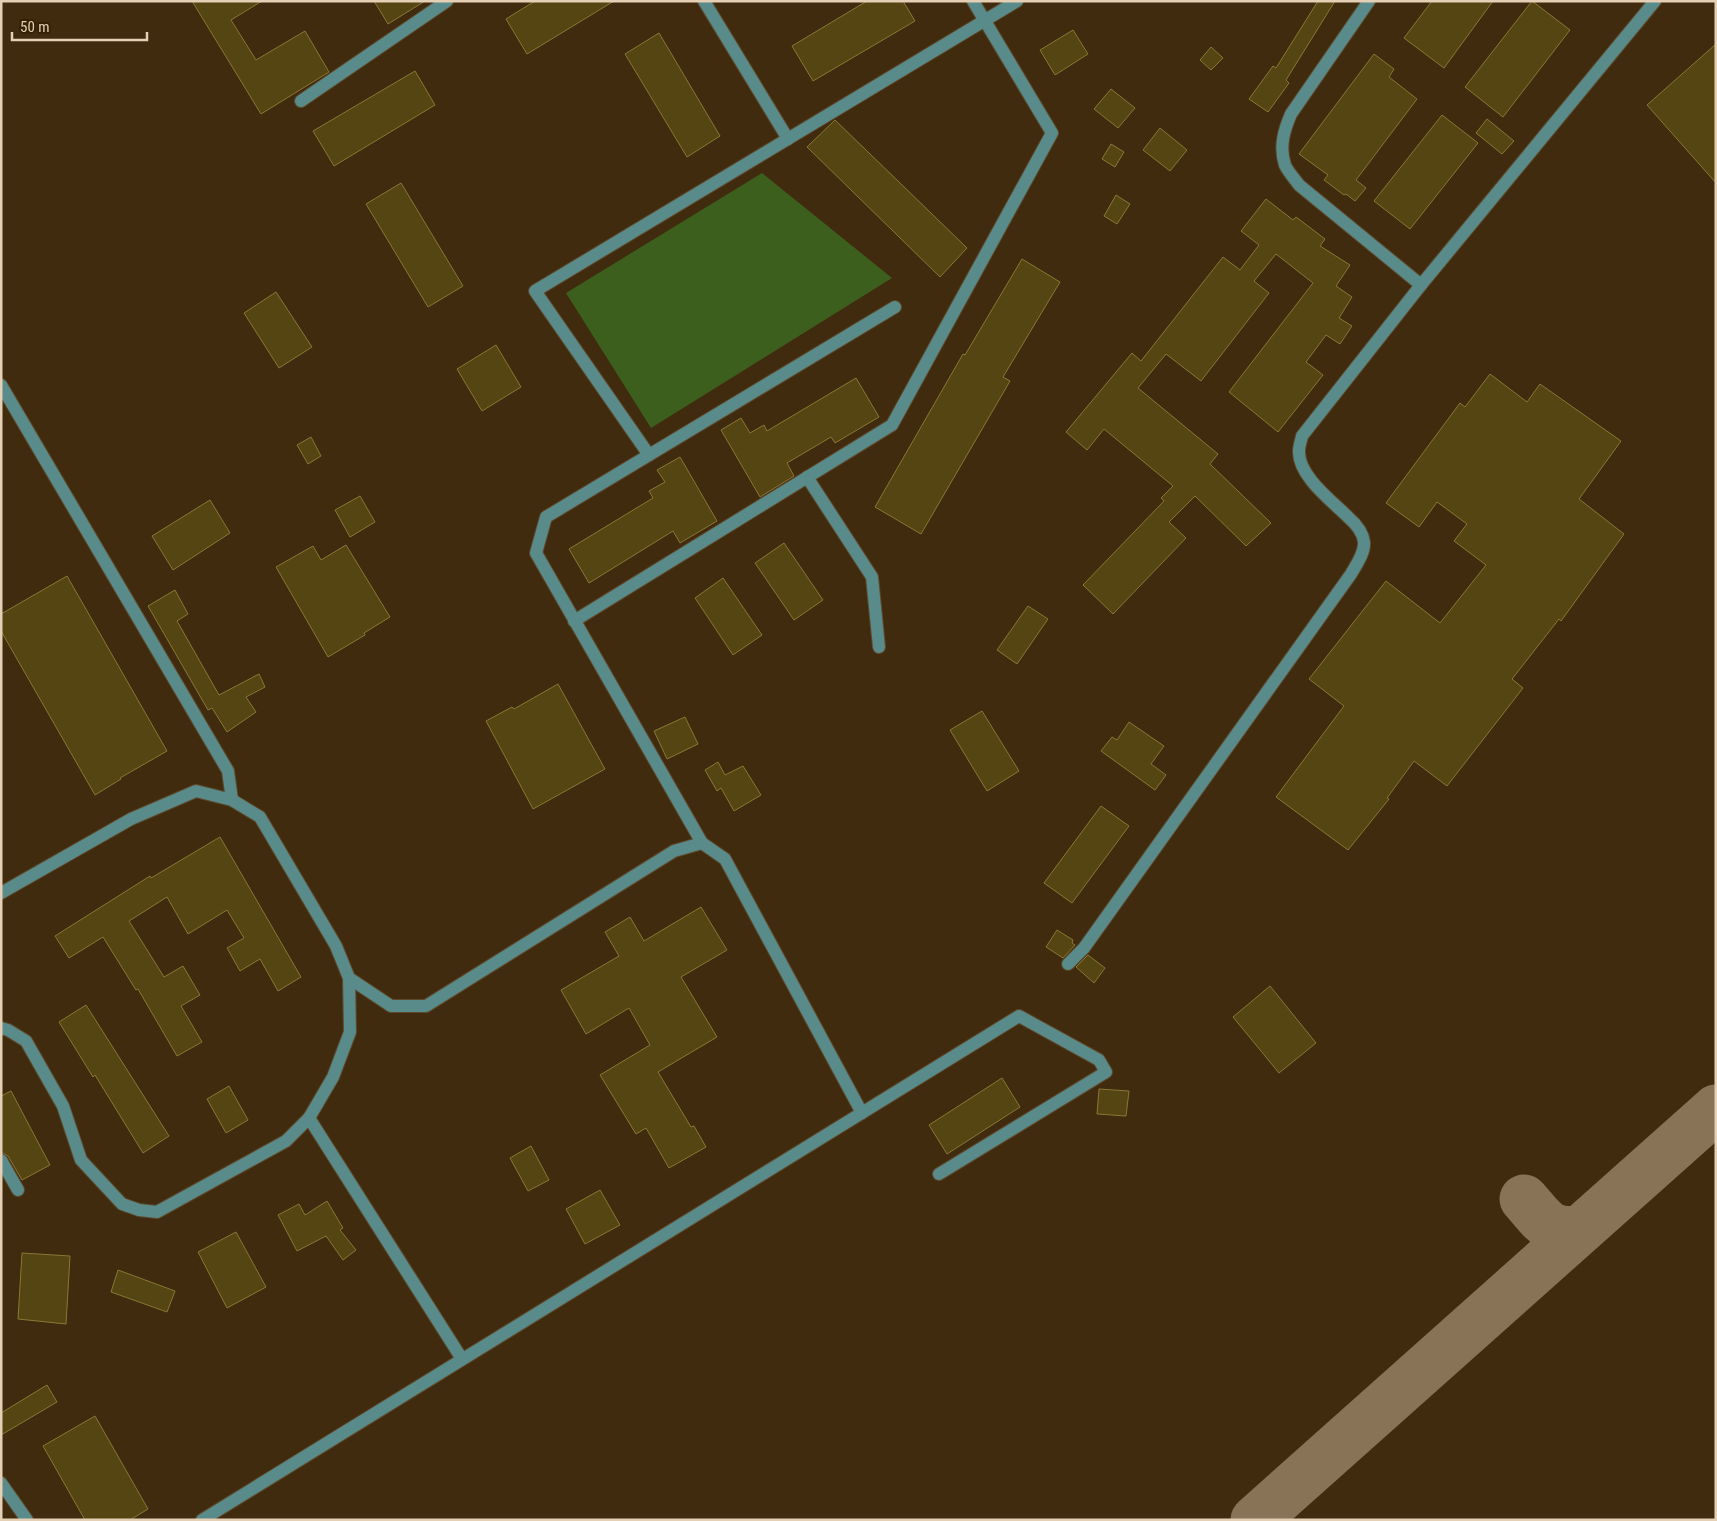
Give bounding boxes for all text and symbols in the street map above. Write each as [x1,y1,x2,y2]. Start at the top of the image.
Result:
scale bar [12,10,148,42]
text: 50 m [20,18,50,36]

